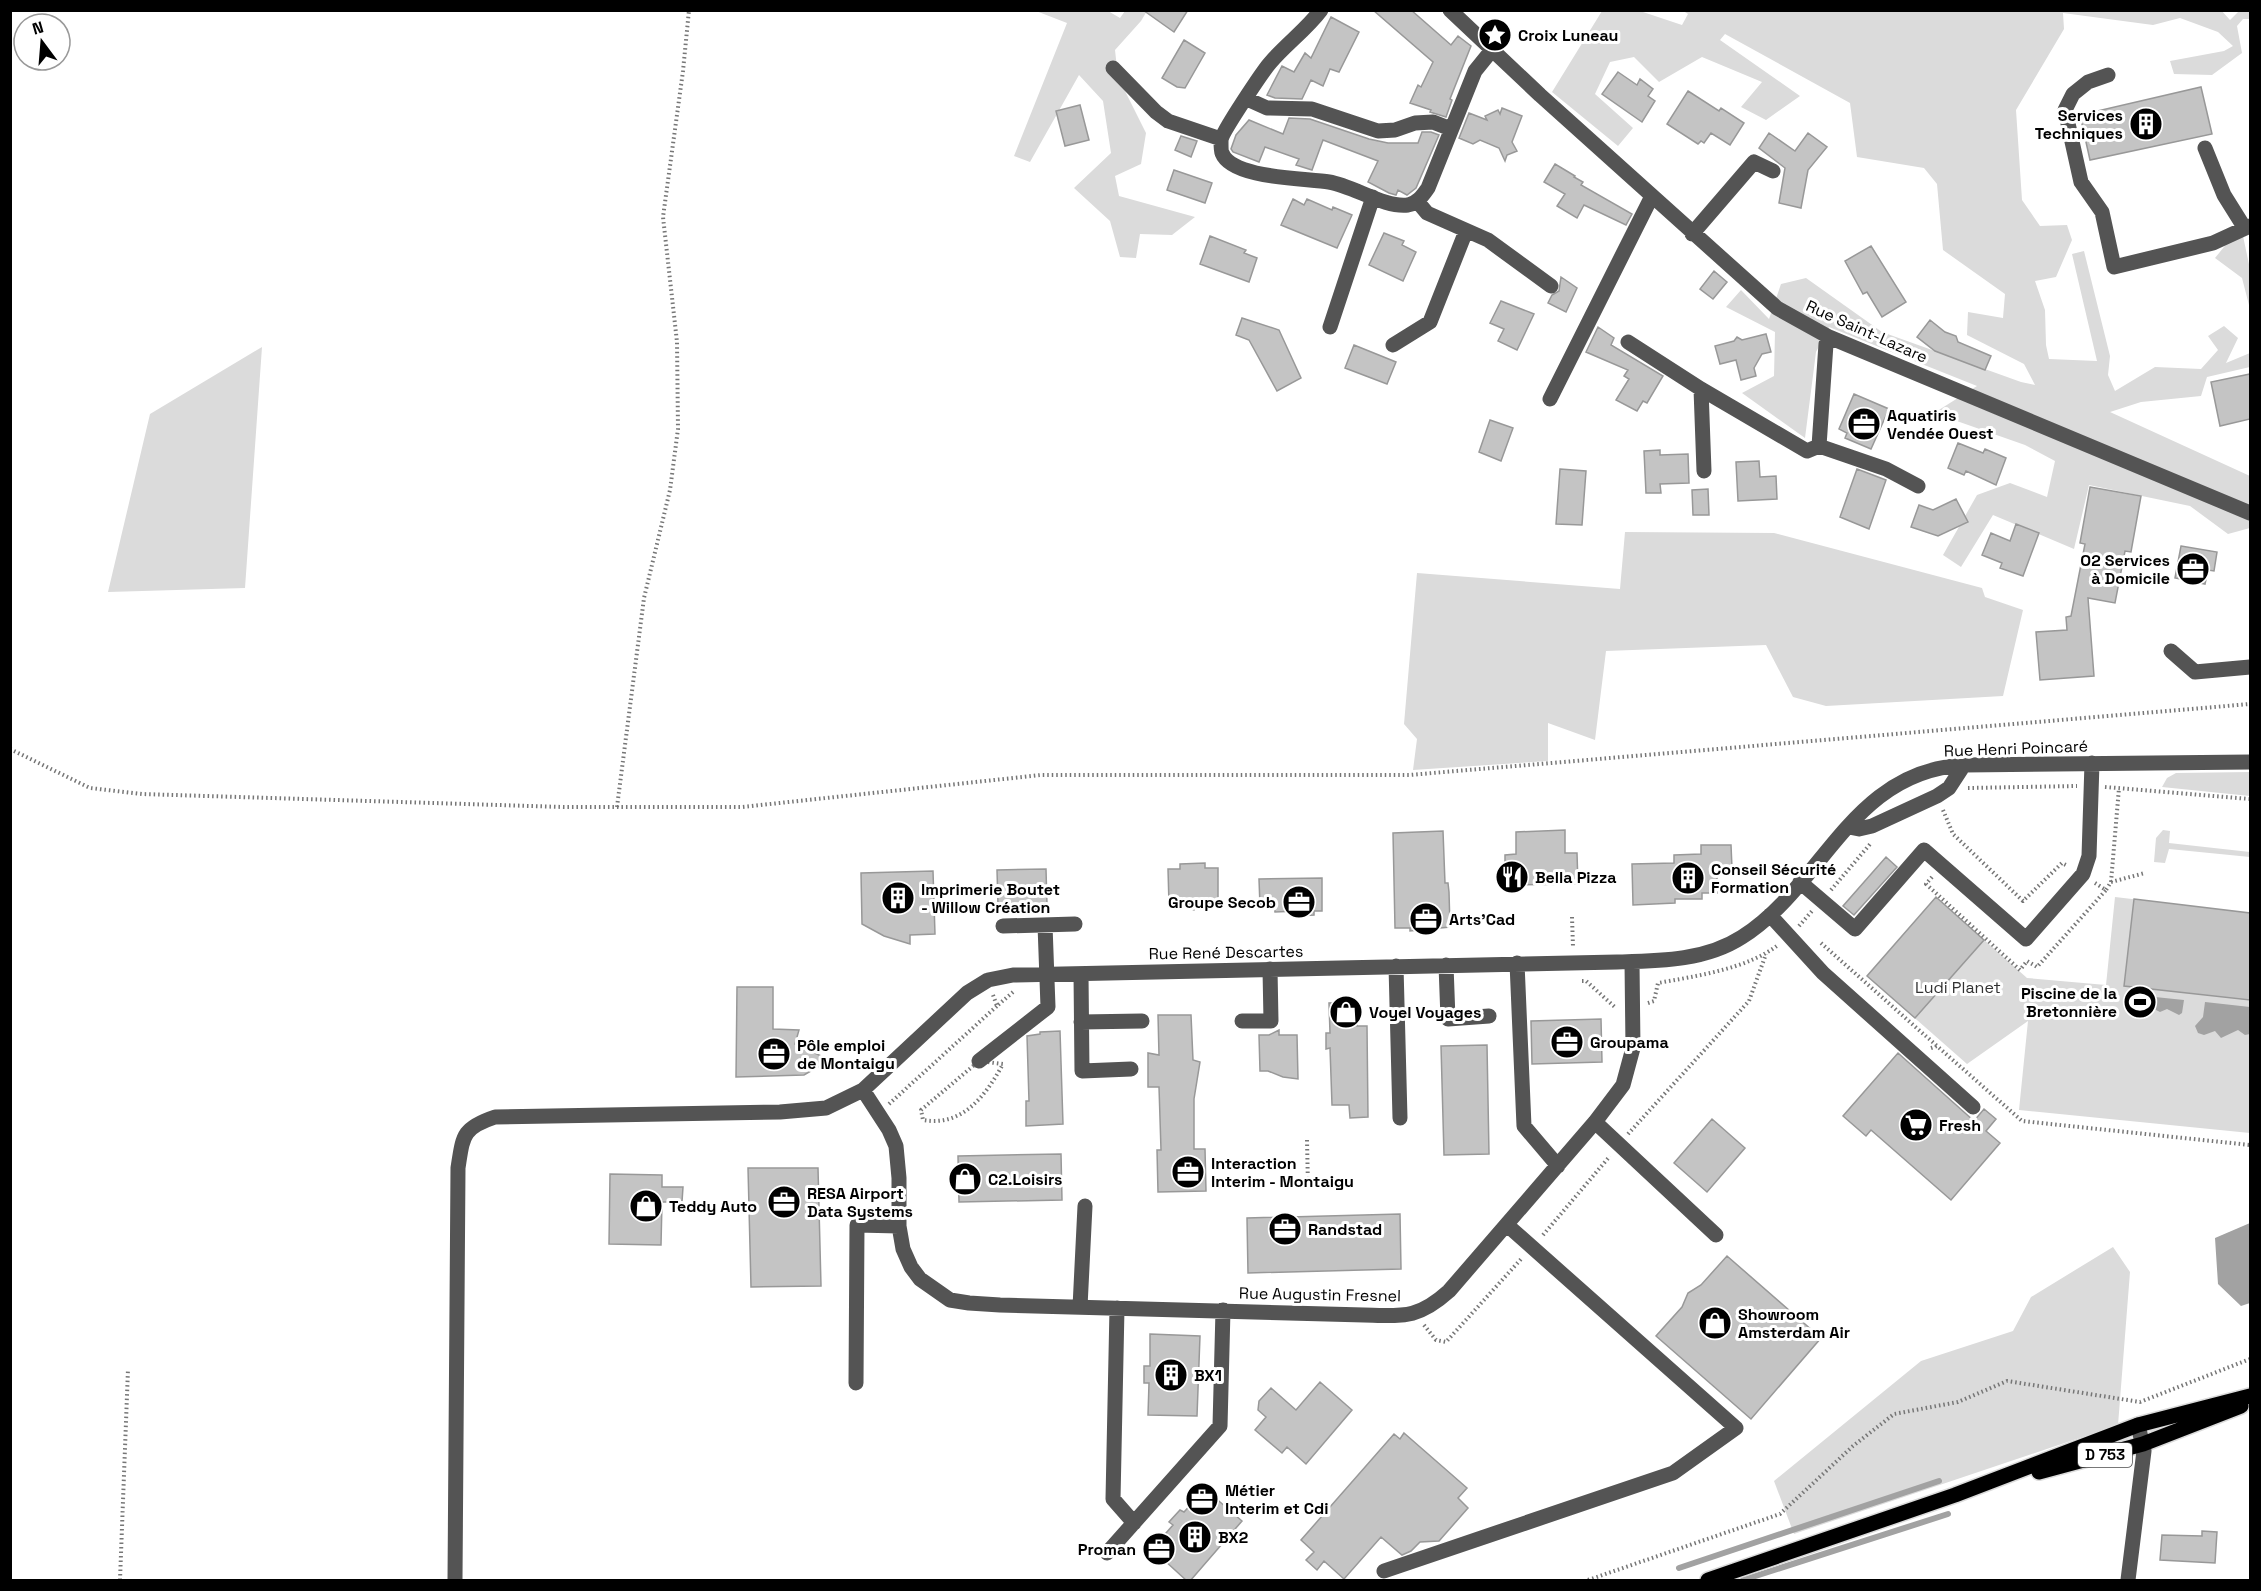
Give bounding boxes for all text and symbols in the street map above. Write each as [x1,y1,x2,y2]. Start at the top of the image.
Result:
north arrow [12,12,72,72]
text: N [30,16,46,40]
place icon: Croix Luneau [1477,17,1513,53]
place label: Croix Luneau [1518,25,1618,46]
place label: Services Techniques [2035,105,2123,144]
building icon: Services Techniques [2128,106,2164,142]
street label: Rue Saint-Lazare [1803,295,1931,368]
place label: Aquatiris Vendée Ouest [1887,405,1994,444]
office icon: Aquatiris Vendée Ouest [1846,406,1882,442]
place label: O2 Services à Domicile [2080,550,2170,589]
office icon: O2 Services à Domicile [2175,551,2211,587]
street label: Rue Henri Poincaré [1944,735,2088,762]
restaurant icon: Bella Pizza [1494,859,1530,895]
place label: Conseil Sécurité Formation [1711,859,1836,898]
building icon: Conseil Sécurité Formation [1670,860,1706,896]
place label: Bella Pizza [1535,867,1616,888]
place label: Imprimerie Boutet - Willow Création [921,879,1060,918]
building icon: Imprimerie Boutet - Willow Création [880,880,916,916]
office icon: Groupe Secob [1281,884,1317,920]
place label: Groupe Secob [1168,892,1276,913]
office icon: Arts'Cad [1408,901,1444,937]
place label: Arts'Cad [1449,909,1515,930]
street label: Rue René Descartes [1148,941,1304,964]
park label: Ludi Planet [1915,977,2001,998]
place label: Piscine de la Bretonnière [2021,983,2117,1022]
sports icon: Piscine de la Bretonnière [2122,984,2158,1020]
shop icon: Voyel Voyages [1328,994,1364,1030]
place label: Voyel Voyages [1369,1002,1481,1023]
office icon: Groupama [1549,1024,1585,1060]
place label: Groupama [1590,1032,1669,1053]
place label: Pôle emploi de Montaigu [797,1035,895,1074]
office icon: Pôle emploi de Montaigu [756,1036,792,1072]
supermarket icon: Fresh [1898,1107,1934,1143]
place label: Fresh [1939,1115,1981,1136]
place label: Interaction Interim - Montaigu [1211,1153,1354,1192]
office icon: Interaction Interim - Montaigu [1170,1154,1206,1190]
shop icon: C2.Loisirs [947,1161,983,1197]
place label: C2.Loisirs [988,1169,1062,1190]
place label: RESA Airport Data Systems [807,1183,913,1222]
office icon: RESA Airport Data Systems [766,1184,802,1220]
shop icon: Teddy Auto [628,1188,664,1224]
place label: Teddy Auto [669,1196,757,1217]
office icon: Randstad [1267,1211,1303,1247]
place label: Randstad [1308,1219,1382,1240]
street label: Rue Augustin Fresnel [1239,1283,1401,1306]
place label: Showroom Amsterdam Air [1738,1304,1850,1343]
shop icon: Showroom Amsterdam Air [1697,1305,1733,1341]
building icon: BX1 [1153,1357,1189,1393]
place label: BX1 [1194,1365,1222,1386]
road number: D 753 [2078,1443,2132,1467]
place label: Métier Interim et Cdi [1225,1480,1329,1519]
office icon: Métier Interim et Cdi [1184,1481,1220,1517]
building icon: BX2 [1177,1519,1213,1555]
place label: BX2 [1218,1527,1248,1548]
office icon: Proman [1141,1531,1177,1567]
place label: Proman [1078,1539,1136,1560]

